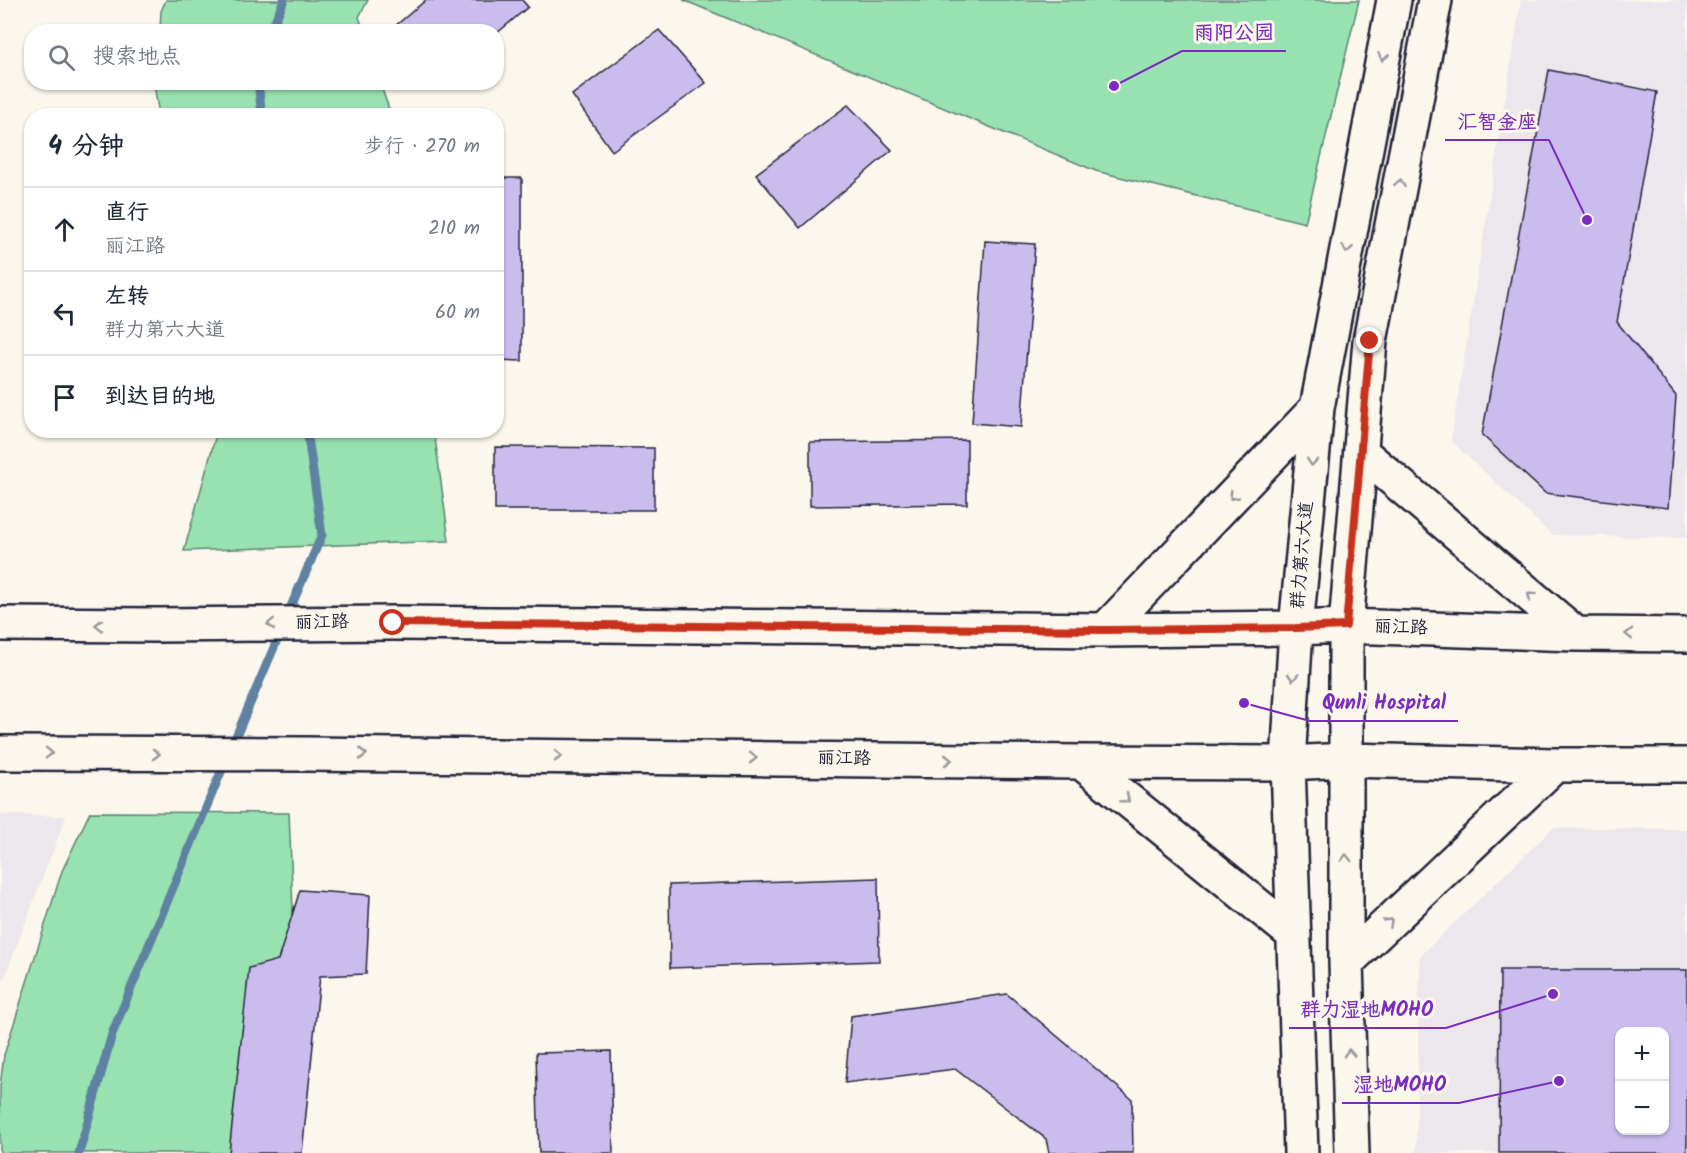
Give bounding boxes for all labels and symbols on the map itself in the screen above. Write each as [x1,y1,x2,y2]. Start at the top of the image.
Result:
callout: 雨阳公园 [1182,13,1286,51]
text: 雨阳公园 [1194,18,1274,50]
one-way arrow [1377,52,1390,62]
callout: 汇智金座 [1445,102,1549,140]
text: 汇智金座 [1457,107,1537,139]
one-way arrow [1393,179,1406,189]
one-way arrow [1341,244,1354,254]
route end [1356,327,1382,353]
one-way arrow [1306,457,1319,466]
one-way arrow [1229,489,1240,499]
street label: 群力第六大道 [1284,500,1322,610]
one-way arrow [1527,592,1538,603]
street label: 丽江路 [295,608,349,638]
route start [379,609,405,635]
street label: 丽江路 [1374,613,1428,643]
one-way arrow [267,618,276,630]
one-way arrow [95,619,104,631]
one-way arrow [1624,628,1633,640]
one-way arrow [1287,673,1300,682]
callout: Qunli Hospital [1310,683,1458,721]
text: Qunli Hospital [1322,688,1447,720]
street label: 丽江路 [817,744,871,774]
one-way arrow [44,747,53,759]
one-way arrow [151,748,160,760]
one-way arrow [359,748,368,760]
one-way arrow [554,750,563,762]
one-way arrow [749,752,758,764]
one-way arrow [944,754,953,766]
one-way arrow [1119,791,1130,802]
one-way arrow [1340,853,1352,862]
one-way arrow [1381,919,1392,930]
callout: 群力湿地MOHO [1289,990,1446,1028]
text: 群力湿地MOHO [1301,995,1434,1027]
one-way arrow [1343,1048,1355,1057]
callout: 湿地MOHO [1342,1065,1459,1103]
text: 湿地MOHO [1354,1070,1447,1102]

